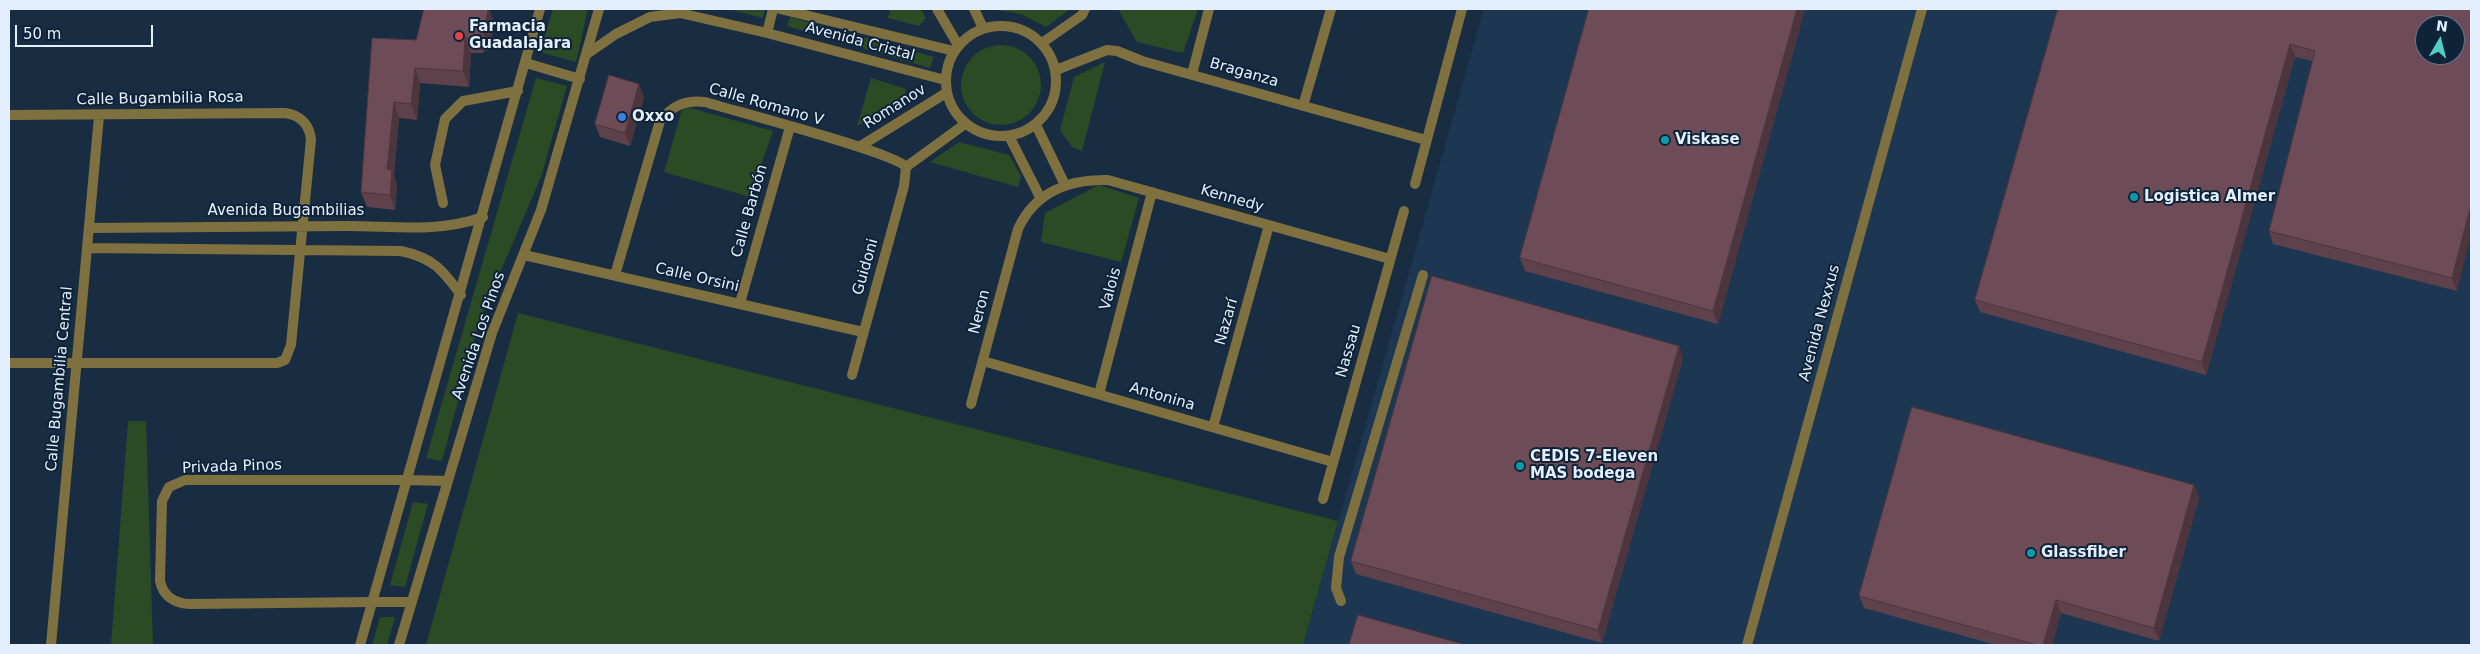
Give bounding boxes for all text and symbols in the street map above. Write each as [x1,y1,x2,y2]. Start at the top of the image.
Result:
scale bar [18,15,155,47]
north arrow [2415,15,2465,65]
text: N [2435,17,2449,35]
place label: Farmacia Guadalajara [469,18,571,53]
street label: Avenida Cristal [803,19,917,65]
text: 50 m [23,25,61,43]
marker: Farmacia Guadalajara [453,30,465,42]
street label: Braganza [1207,55,1281,91]
street label: Calle Romano V [707,80,825,130]
street label: Romanov [860,81,930,133]
street label: Calle Bugambilia Rosa [76,89,244,109]
place label: Oxxo [632,108,674,126]
marker: Oxxo [616,111,628,123]
place label: Viskase [1675,131,1740,149]
marker: Viskase [1659,134,1671,146]
street label: Calle Barbón [728,162,772,260]
street label: Kennedy [1198,181,1266,217]
place label: Logistica Almer [2144,188,2275,206]
marker: Logistica Almer [2128,191,2140,203]
street label: Avenida Bugambilias [208,202,364,220]
street label: Guidoni [849,237,883,297]
street label: Calle Orsini [653,260,741,296]
street label: Avenida Nexxus [1796,263,1844,383]
street label: Valois [1097,266,1125,312]
street label: Avenida Los Pinos [449,270,509,402]
street label: Calle Bugambilia Central [43,286,77,472]
street label: Neron [966,288,994,336]
street label: Nazarí [1212,297,1242,347]
street label: Nassau [1333,322,1365,380]
street label: Antonina [1127,379,1197,415]
place label: CEDIS 7-Eleven MAS bodega [1530,448,1658,483]
street label: Privada Pinos [182,456,282,478]
marker: CEDIS 7-Eleven MAS bodega [1514,460,1526,472]
place label: Glassfiber [2041,544,2126,562]
marker: Glassfiber [2025,547,2037,559]

